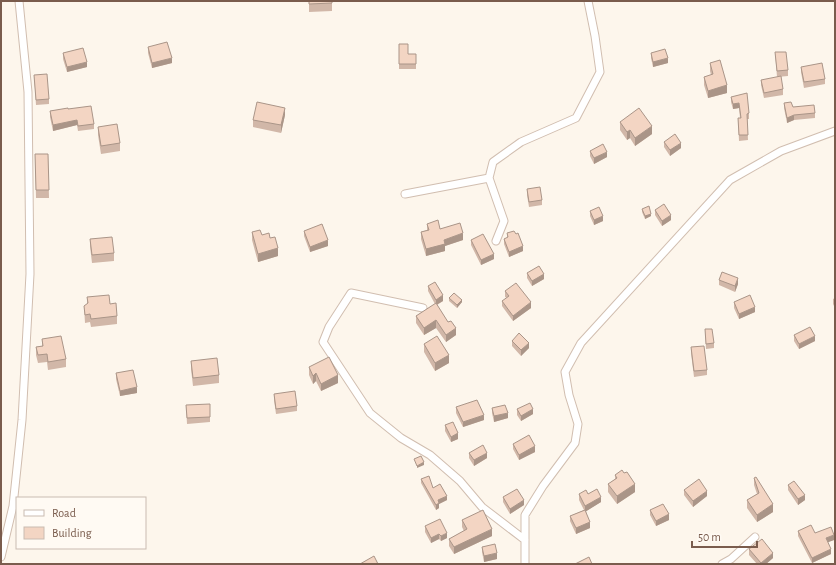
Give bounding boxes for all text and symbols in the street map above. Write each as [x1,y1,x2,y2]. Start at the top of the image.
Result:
legend [16,497,146,549]
text: Road [52,507,76,519]
scale bar [692,523,757,549]
text: Building [52,527,92,539]
text: 50 m [698,531,721,543]

